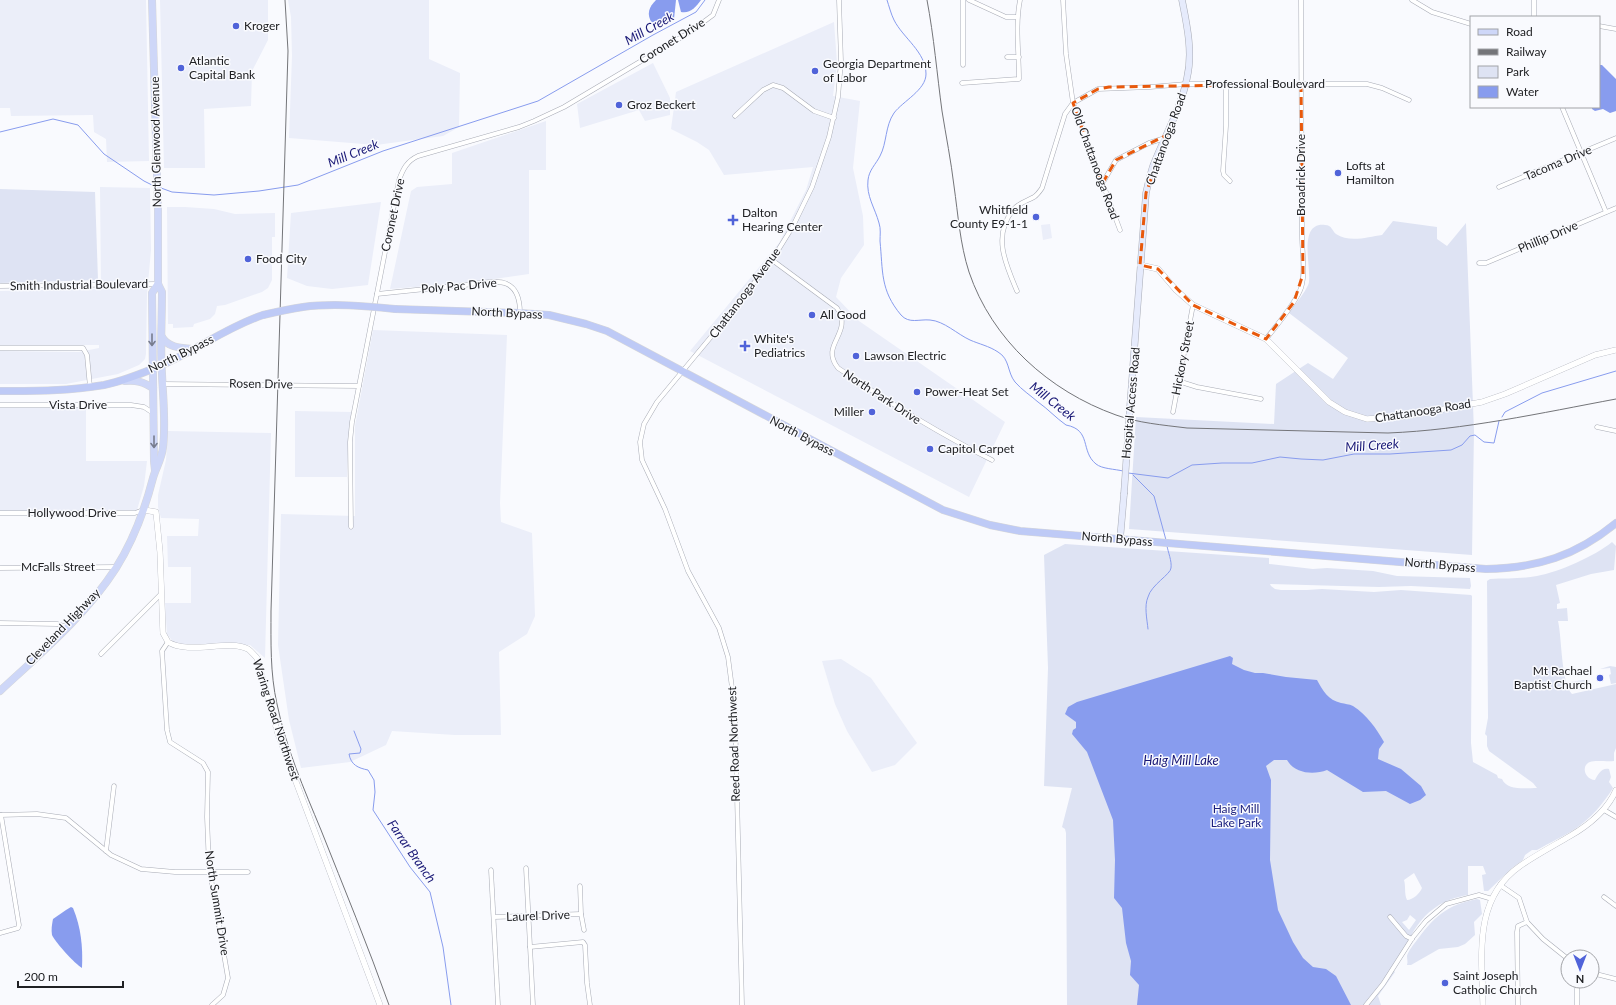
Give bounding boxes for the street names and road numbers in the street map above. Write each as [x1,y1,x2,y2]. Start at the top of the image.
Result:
street label: Coronet Drive [636,14,707,67]
street label: North Glenwood Avenue [147,76,164,208]
street label: Professional Boulevard [1205,76,1325,91]
street label: Chattanooga Road [1142,91,1189,187]
street label: Old Chattanooga Road [1068,104,1123,221]
street label: Broadrick Drive [1293,134,1308,216]
street label: Tacoma Drive [1522,142,1594,183]
street label: Coronet Drive [377,177,408,253]
street label: Phillip Drive [1516,217,1580,256]
street label: Chattanooga Avenue [706,244,784,341]
street label: Poly Pac Drive [421,275,497,296]
street label: Smith Industrial Boulevard [10,276,148,293]
street label: North Bypass [471,303,543,322]
street label: Hickory Street [1168,319,1197,396]
street label: North Bypass [146,331,216,376]
street label: Hospital Access Road [1118,347,1143,459]
street label: North Park Drive [841,366,924,427]
street label: Rosen Drive [229,375,293,392]
street label: Chattanooga Road [1374,396,1472,425]
street label: Vista Drive [49,397,107,412]
street label: North Bypass [767,412,837,459]
street label: Hollywood Drive [28,505,116,520]
street label: North Bypass [1081,528,1153,549]
street label: North Bypass [1404,554,1476,575]
street label: McFalls Street [21,559,96,574]
street label: Cleveland Highway [22,585,104,668]
street label: Waring Road Northwest [250,657,303,783]
street label: Reed Road Northwest [724,685,743,802]
street label: North Summit Drive [202,849,233,956]
street label: Laurel Drive [506,907,570,924]

